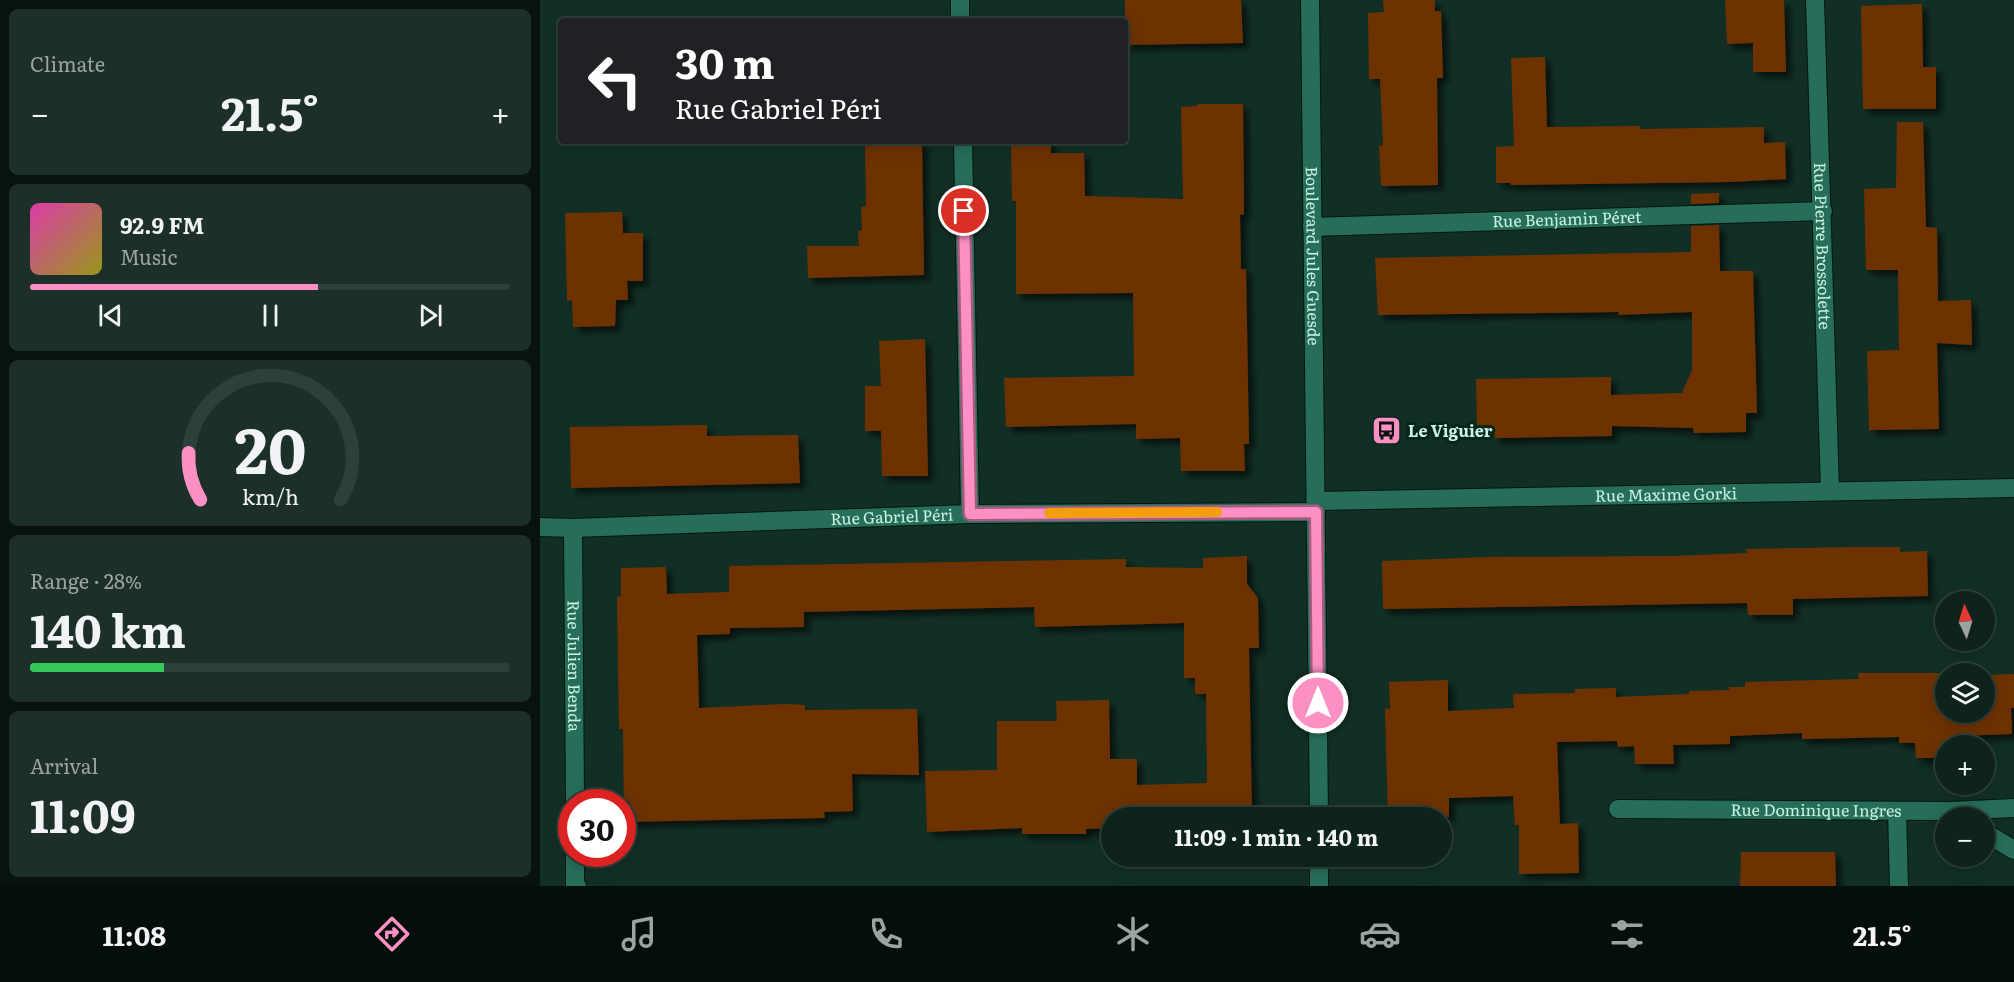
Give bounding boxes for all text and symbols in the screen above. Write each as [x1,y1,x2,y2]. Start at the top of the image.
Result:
text: 30 m [675,30,775,92]
icon: left [576,42,654,120]
text: Climate [30,48,105,78]
text: 21.5° [221,78,319,145]
text: − [30,87,49,136]
text: + [491,87,510,136]
text: Rue Gabriel Péri [675,87,882,127]
street label: Rue Pierre Brossolette [1809,162,1838,330]
street label: Boulevard Jules Guesde [1301,166,1327,346]
pin [938,185,989,236]
icon: arrive [947,194,980,227]
street label: Rue Benjamin Péret [1492,204,1642,232]
text: 92.9 FM [120,208,204,241]
text: Music [120,241,177,271]
icon: previous [94,299,127,332]
icon: pause [254,299,287,332]
icon: next [414,299,447,332]
text: 20 [234,401,306,493]
bus stop icon: Le Viguier [1371,415,1403,447]
place label: Le Viguier [1408,418,1493,442]
text: km/h [241,480,299,512]
street label: Rue Maxime Gorki [1595,480,1737,507]
street label: Rue Gabriel Péri [830,502,953,530]
text: Range · 28% [30,565,142,595]
north arrow [1935,591,1995,651]
map controls [1935,591,1995,867]
text: 140 km [30,595,186,662]
street label: Rue Julien Benda [563,600,587,732]
button: layers [1935,663,1995,723]
position arrow [1286,671,1350,735]
button: + [1935,735,1995,795]
text: Arrival [30,750,98,780]
text: 11:09 [30,780,136,847]
speed limit sign: 30 [558,789,636,867]
street label: Rue Dominique Ingres [1731,797,1901,822]
button: − [1935,807,1995,867]
text: 11:09 · 1 min · 140 m [1175,820,1378,853]
icon: directions [371,913,413,955]
icon: music [618,913,660,955]
icon: phone [865,913,907,955]
icon: climate [1112,913,1154,955]
icon: car [1359,913,1401,955]
icon: filters [1606,913,1648,955]
text: 11:08 [102,914,166,954]
text: 21.5° [1853,914,1911,954]

